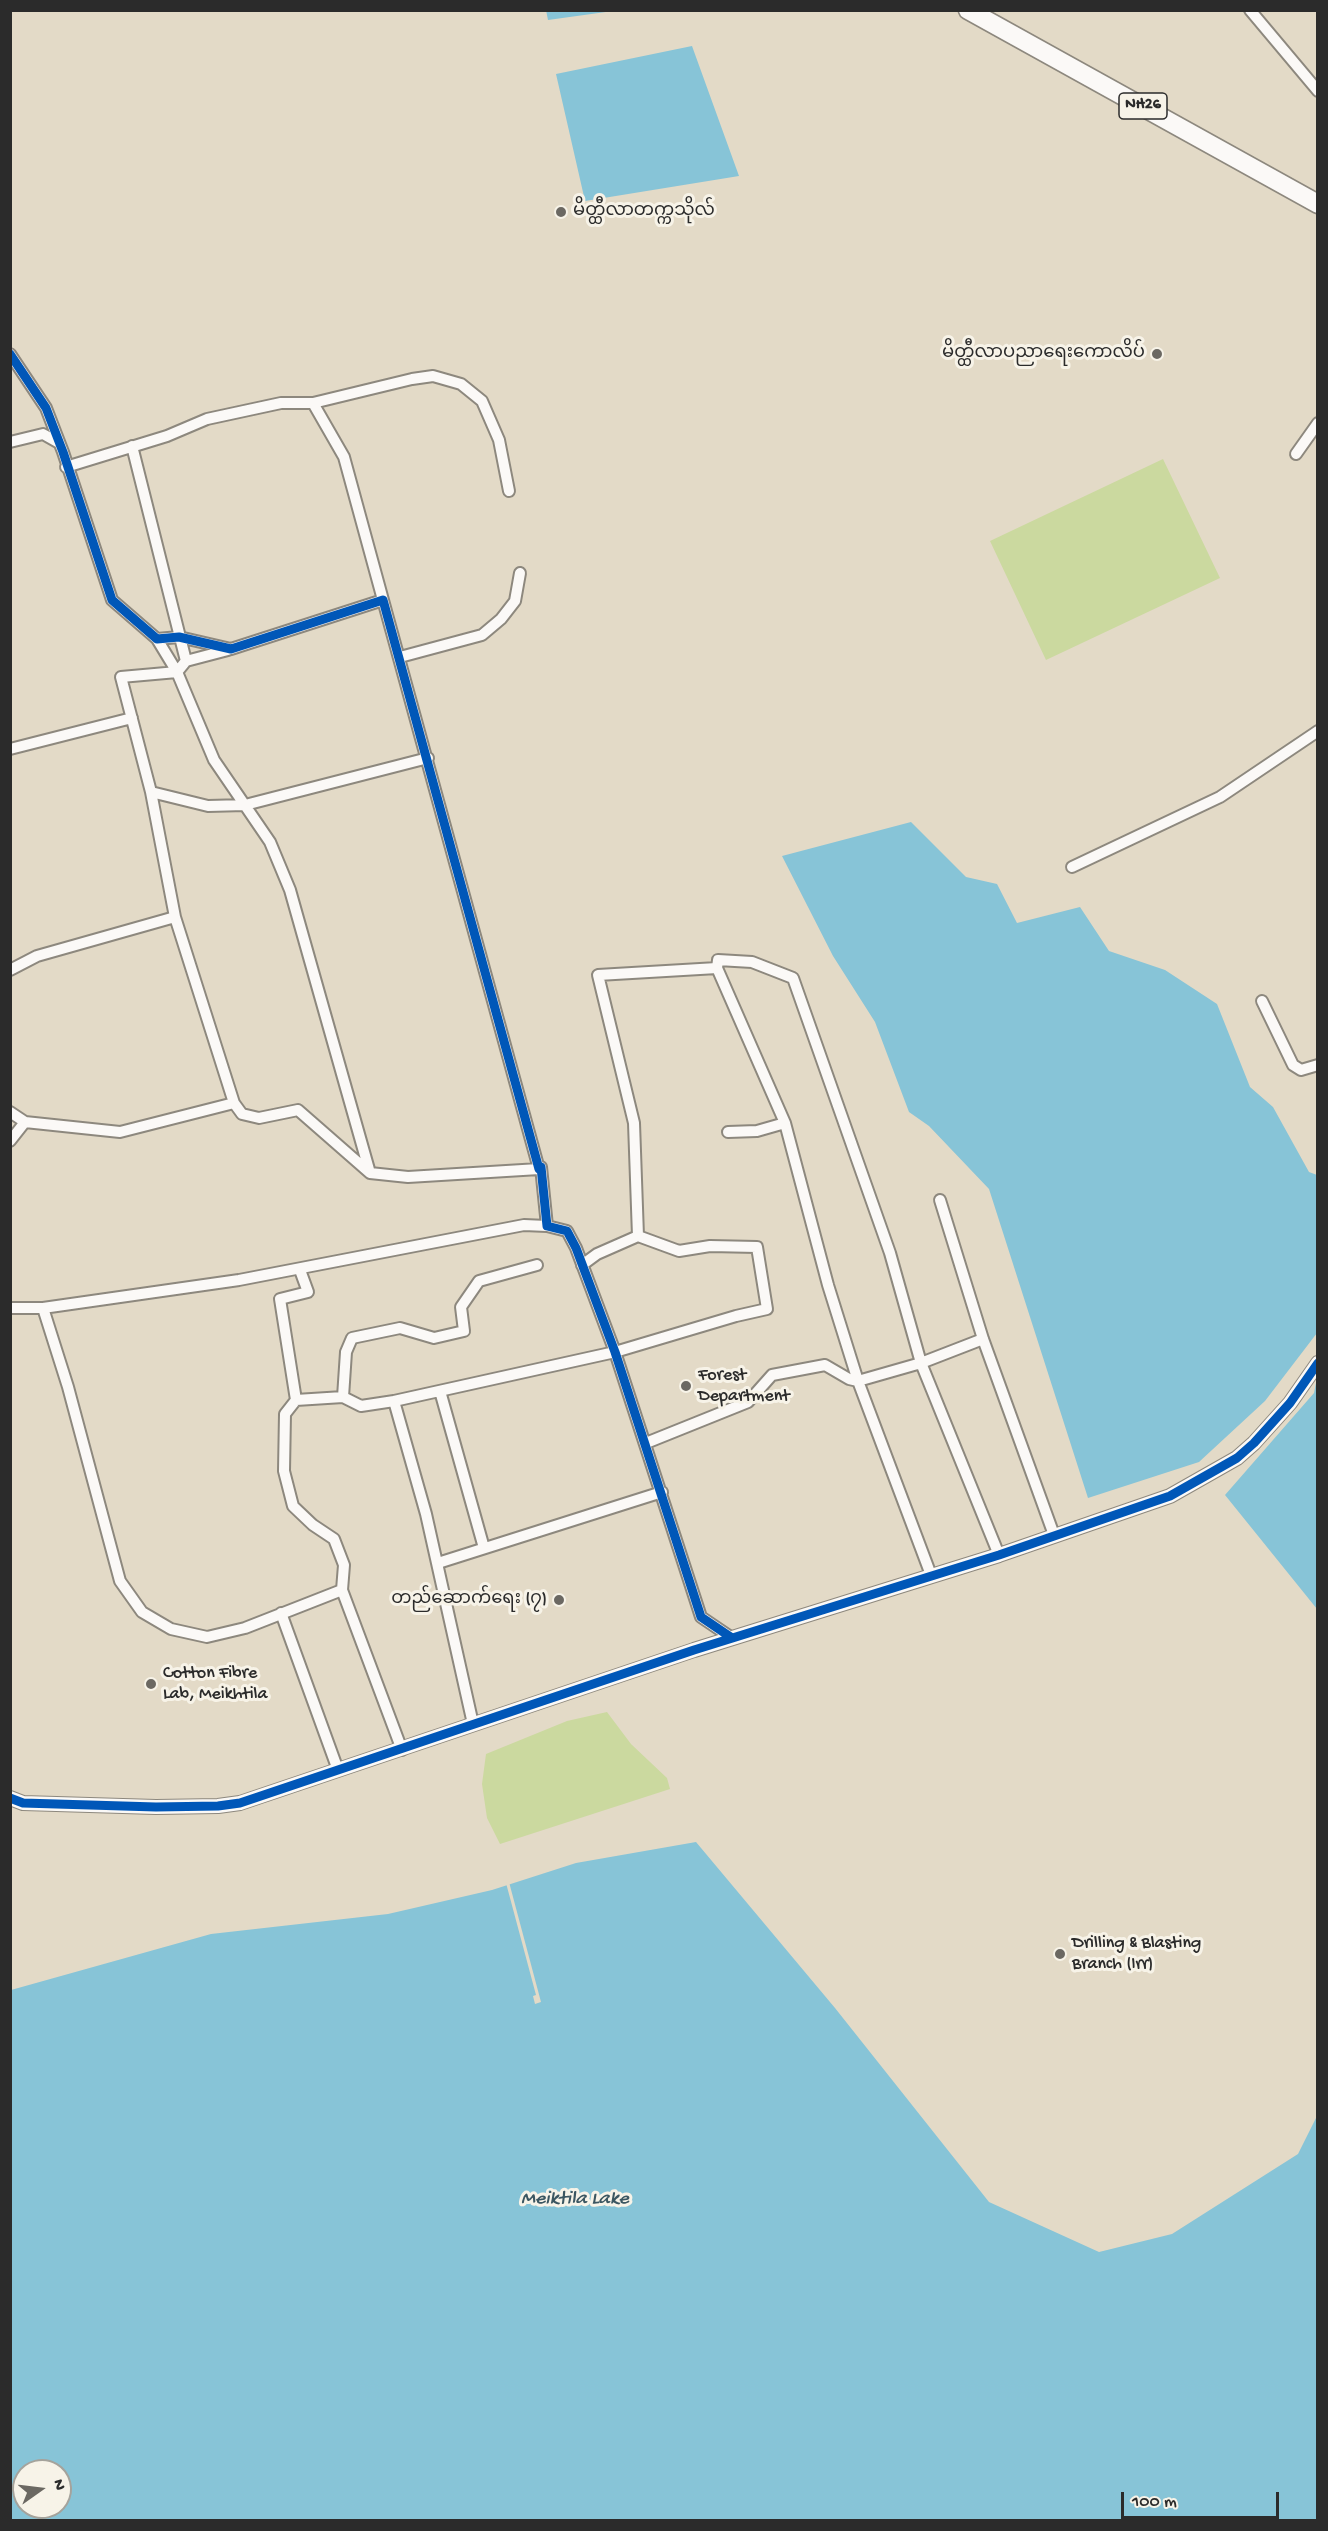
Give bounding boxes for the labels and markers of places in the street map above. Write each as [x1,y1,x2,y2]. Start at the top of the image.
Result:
place label: မိတ္ထီလာတက္ကသိုလ် [573,201,715,223]
marker: မိတ္ထီလာတက္ကသိုလ် [554,205,568,219]
place label: မိတ္ထီလာပညာရေးကောလိပ် [942,343,1145,365]
marker: မိတ္ထီလာပညာရေးကောလိပ် [1150,347,1164,361]
place label: Forest Department [698,1365,790,1408]
marker: Forest Department [679,1379,693,1393]
place label: တည်ဆောက်ရေး (၇) [391,1589,547,1611]
marker: တည်ဆောက်ရေး (၇) [552,1593,566,1607]
place label: Cotton Fibre Lab, Meikhtila [163,1663,268,1706]
marker: Cotton Fibre Lab, Meikhtila [144,1677,158,1691]
place label: Drilling & Blasting Branch (Irr) [1072,1933,1201,1976]
marker: Drilling & Blasting Branch (Irr) [1053,1947,1067,1961]

